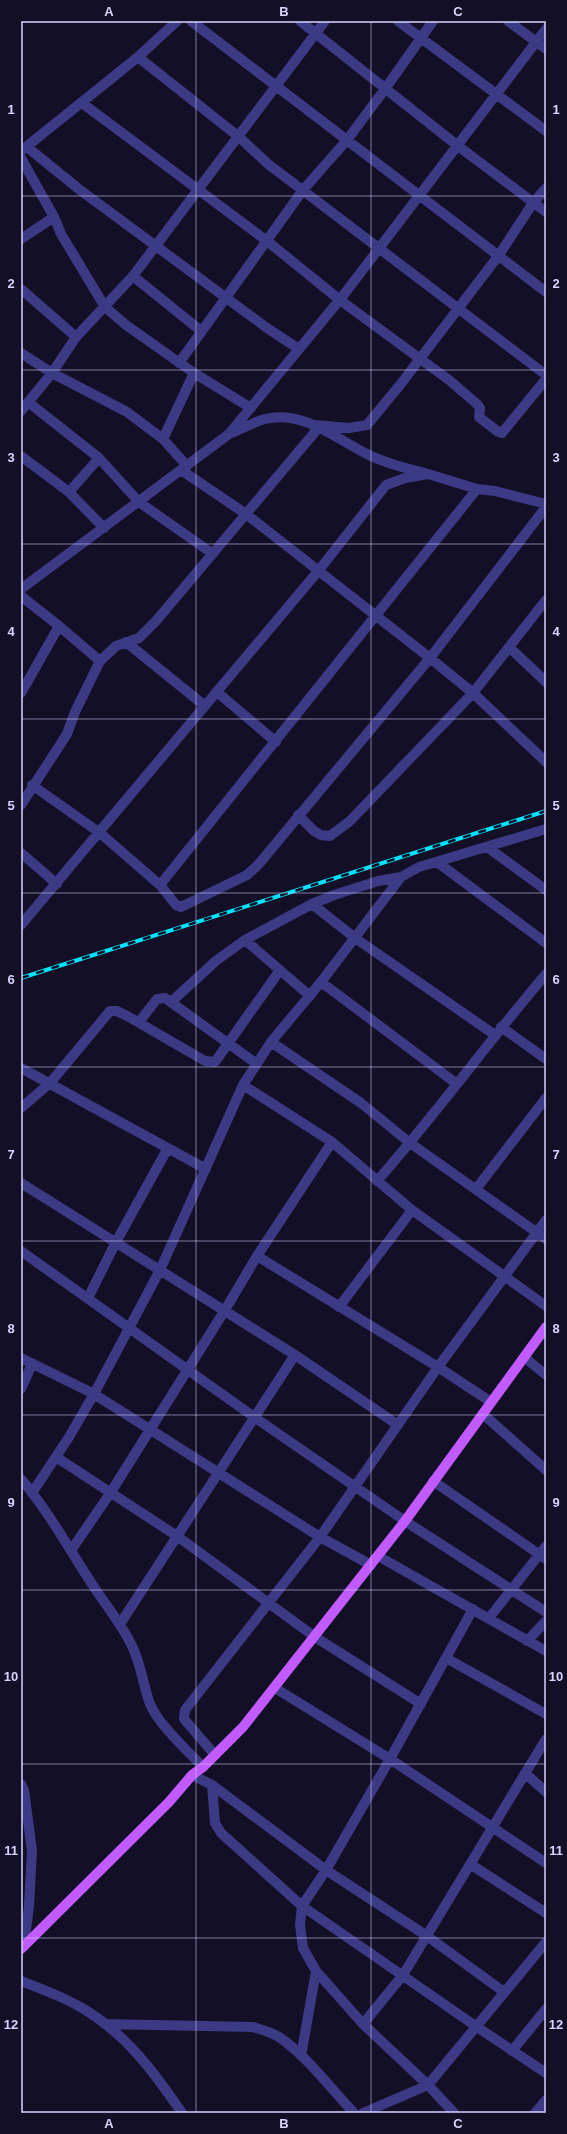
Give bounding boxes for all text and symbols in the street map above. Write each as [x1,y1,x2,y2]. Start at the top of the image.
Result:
text: A [104,4,114,19]
text: B [279,4,289,19]
text: C [453,4,463,19]
text: 1 [7,102,15,117]
text: 1 [552,102,560,117]
text: 2 [7,276,15,291]
text: 2 [552,276,560,291]
text: 3 [7,450,15,465]
text: 3 [552,450,560,465]
text: 4 [7,624,15,639]
text: 4 [552,624,560,639]
text: 5 [7,798,15,813]
text: 5 [552,798,560,813]
text: 6 [7,972,15,987]
text: 6 [552,972,560,987]
text: 7 [7,1147,15,1162]
text: 7 [552,1147,560,1162]
text: 8 [7,1321,15,1336]
text: 8 [552,1321,560,1336]
text: 9 [7,1495,15,1510]
text: 9 [552,1495,560,1510]
text: 10 [4,1669,18,1684]
text: 10 [549,1669,563,1684]
text: 11 [4,1843,18,1858]
text: 11 [549,1843,563,1858]
text: 12 [4,2017,18,2032]
text: 12 [549,2017,563,2032]
text: A [104,2116,114,2131]
text: B [279,2116,289,2131]
text: C [453,2116,463,2131]

